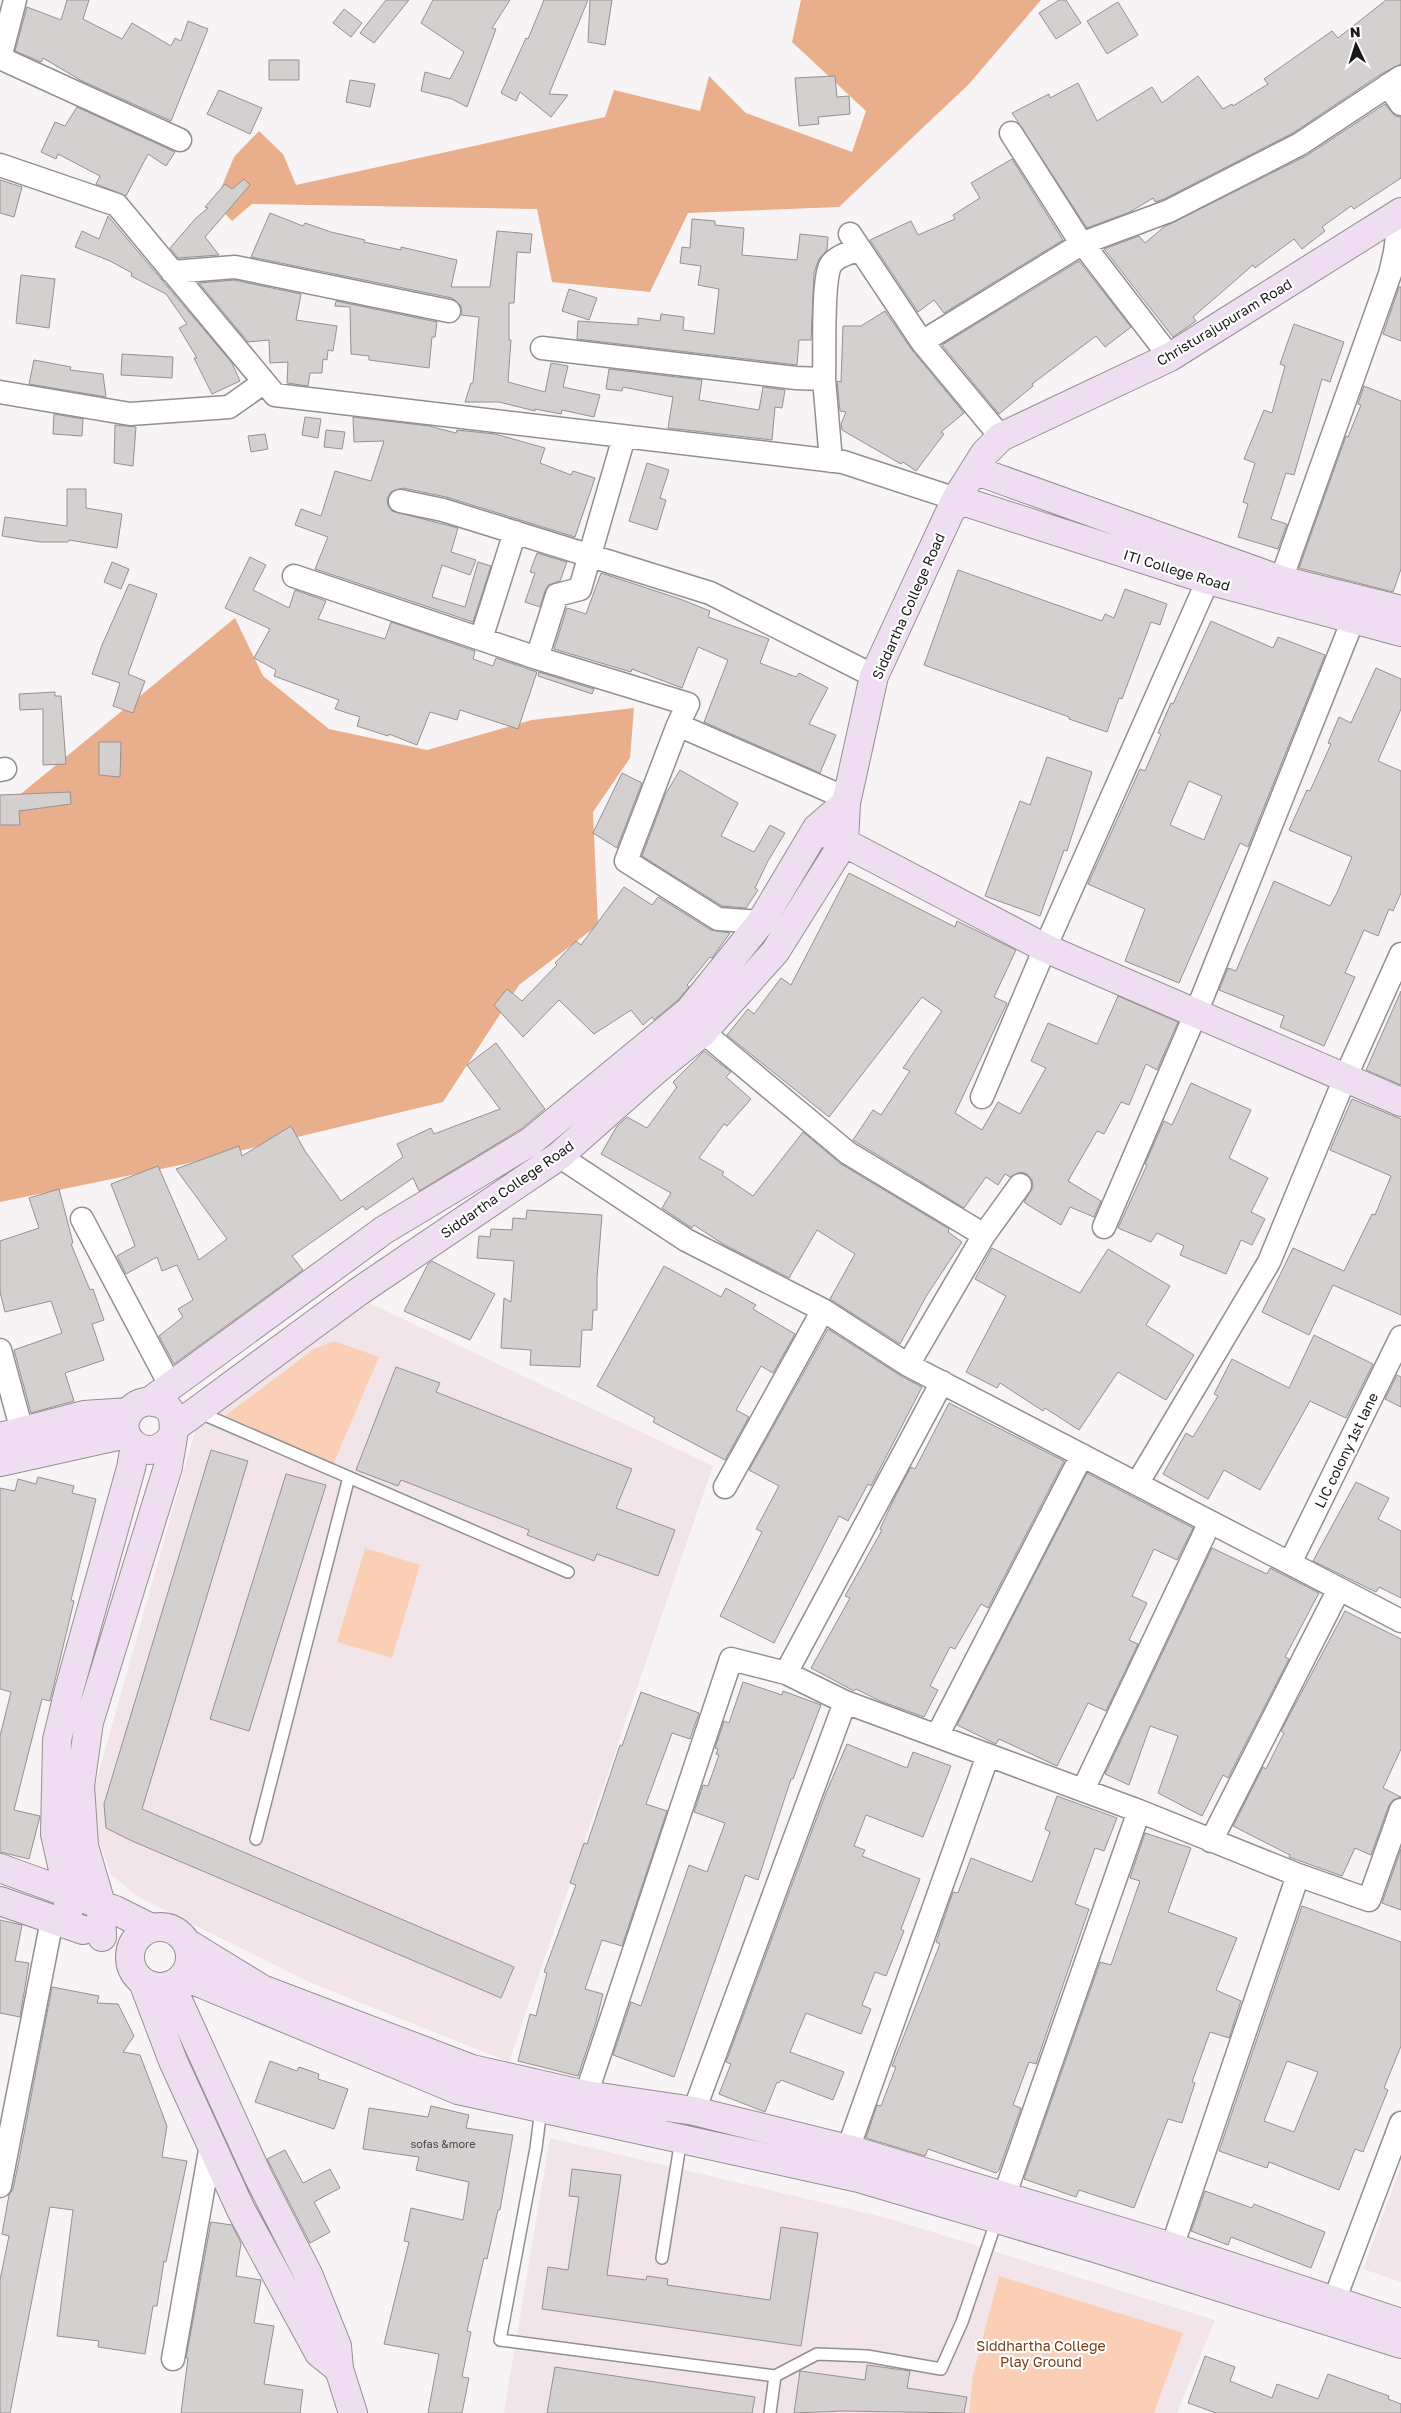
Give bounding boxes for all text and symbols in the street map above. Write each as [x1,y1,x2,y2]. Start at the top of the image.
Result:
north arrow [1331,20,1381,70]
text: N [1349,23,1361,40]
street label: Christurajupuram Road [1153,275,1295,369]
street label: Siddartha College Road [868,530,948,682]
street label: ITI College Road [1122,546,1232,594]
street label: Siddartha College Road [437,1137,577,1241]
street label: LIC colony 1st lane [1311,1390,1381,1510]
house number: sofas &more [410,2137,476,2150]
park label: Siddhartha College Play Ground [976,2337,1106,2370]

